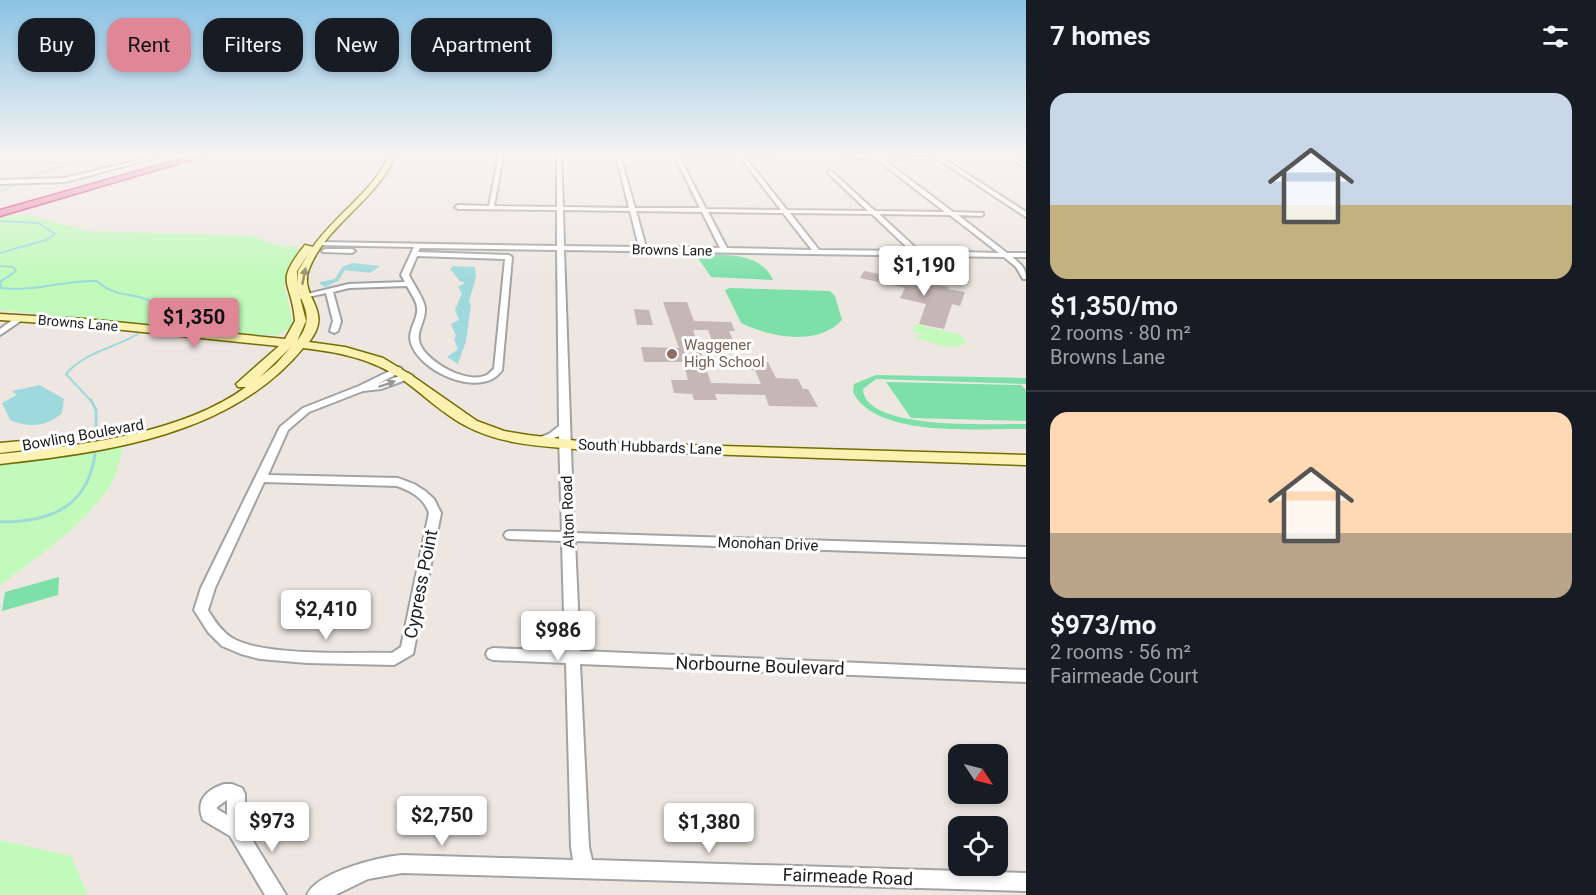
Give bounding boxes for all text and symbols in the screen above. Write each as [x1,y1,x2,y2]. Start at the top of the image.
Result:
chip: Buy [18,18,95,72]
chip: Rent [107,18,191,72]
chip: Filters [203,18,303,72]
chip: New [315,18,399,72]
chip: Apartment [411,18,552,72]
icon: filters [1539,20,1572,53]
text: 7 homes [1050,21,1151,51]
icon: home [1257,132,1365,240]
street label: Browns Lane [632,241,712,259]
pin: $1,190 [875,246,973,297]
text: $1,190 [893,253,955,277]
one-way arrow [300,266,309,285]
text: $1,350/mo [1050,291,1178,321]
pin: $1,350 [145,298,243,349]
text: $1,350 [163,305,225,329]
street label: Browns Lane [37,312,119,334]
text: 2 rooms · 80 m² [1050,321,1191,345]
place label: Waggener High School [684,336,765,371]
text: Browns Lane [1050,345,1165,369]
marker: Waggener High School [665,347,679,361]
one-way arrow [378,378,396,388]
street label: Bowling Boulevard [21,415,145,455]
street label: South Hubbards Lane [578,435,722,459]
icon: home [1257,451,1365,559]
street label: Alton Road [558,475,578,549]
street label: Cypress Point [400,528,441,640]
street label: Monohan Drive [717,533,819,555]
pin: $2,410 [277,590,375,641]
text: $2,410 [295,597,357,621]
text: $973/mo [1050,610,1157,640]
pin: $986 [522,611,594,662]
text: $986 [535,618,581,642]
text: 2 rooms · 56 m² [1050,640,1191,664]
street label: Norbourne Boulevard [675,652,845,679]
text: Fairmeade Court [1050,664,1198,688]
north arrow [948,744,1008,804]
map controls [948,744,1008,876]
pin: $2,750 [393,796,491,847]
pin: $973 [236,802,308,853]
text: $2,750 [411,803,473,827]
pin: $1,380 [660,803,758,854]
text: $973 [249,809,295,833]
text: $1,380 [678,810,740,834]
button: locate [948,816,1008,876]
street label: Fairmeade Road [782,864,914,889]

